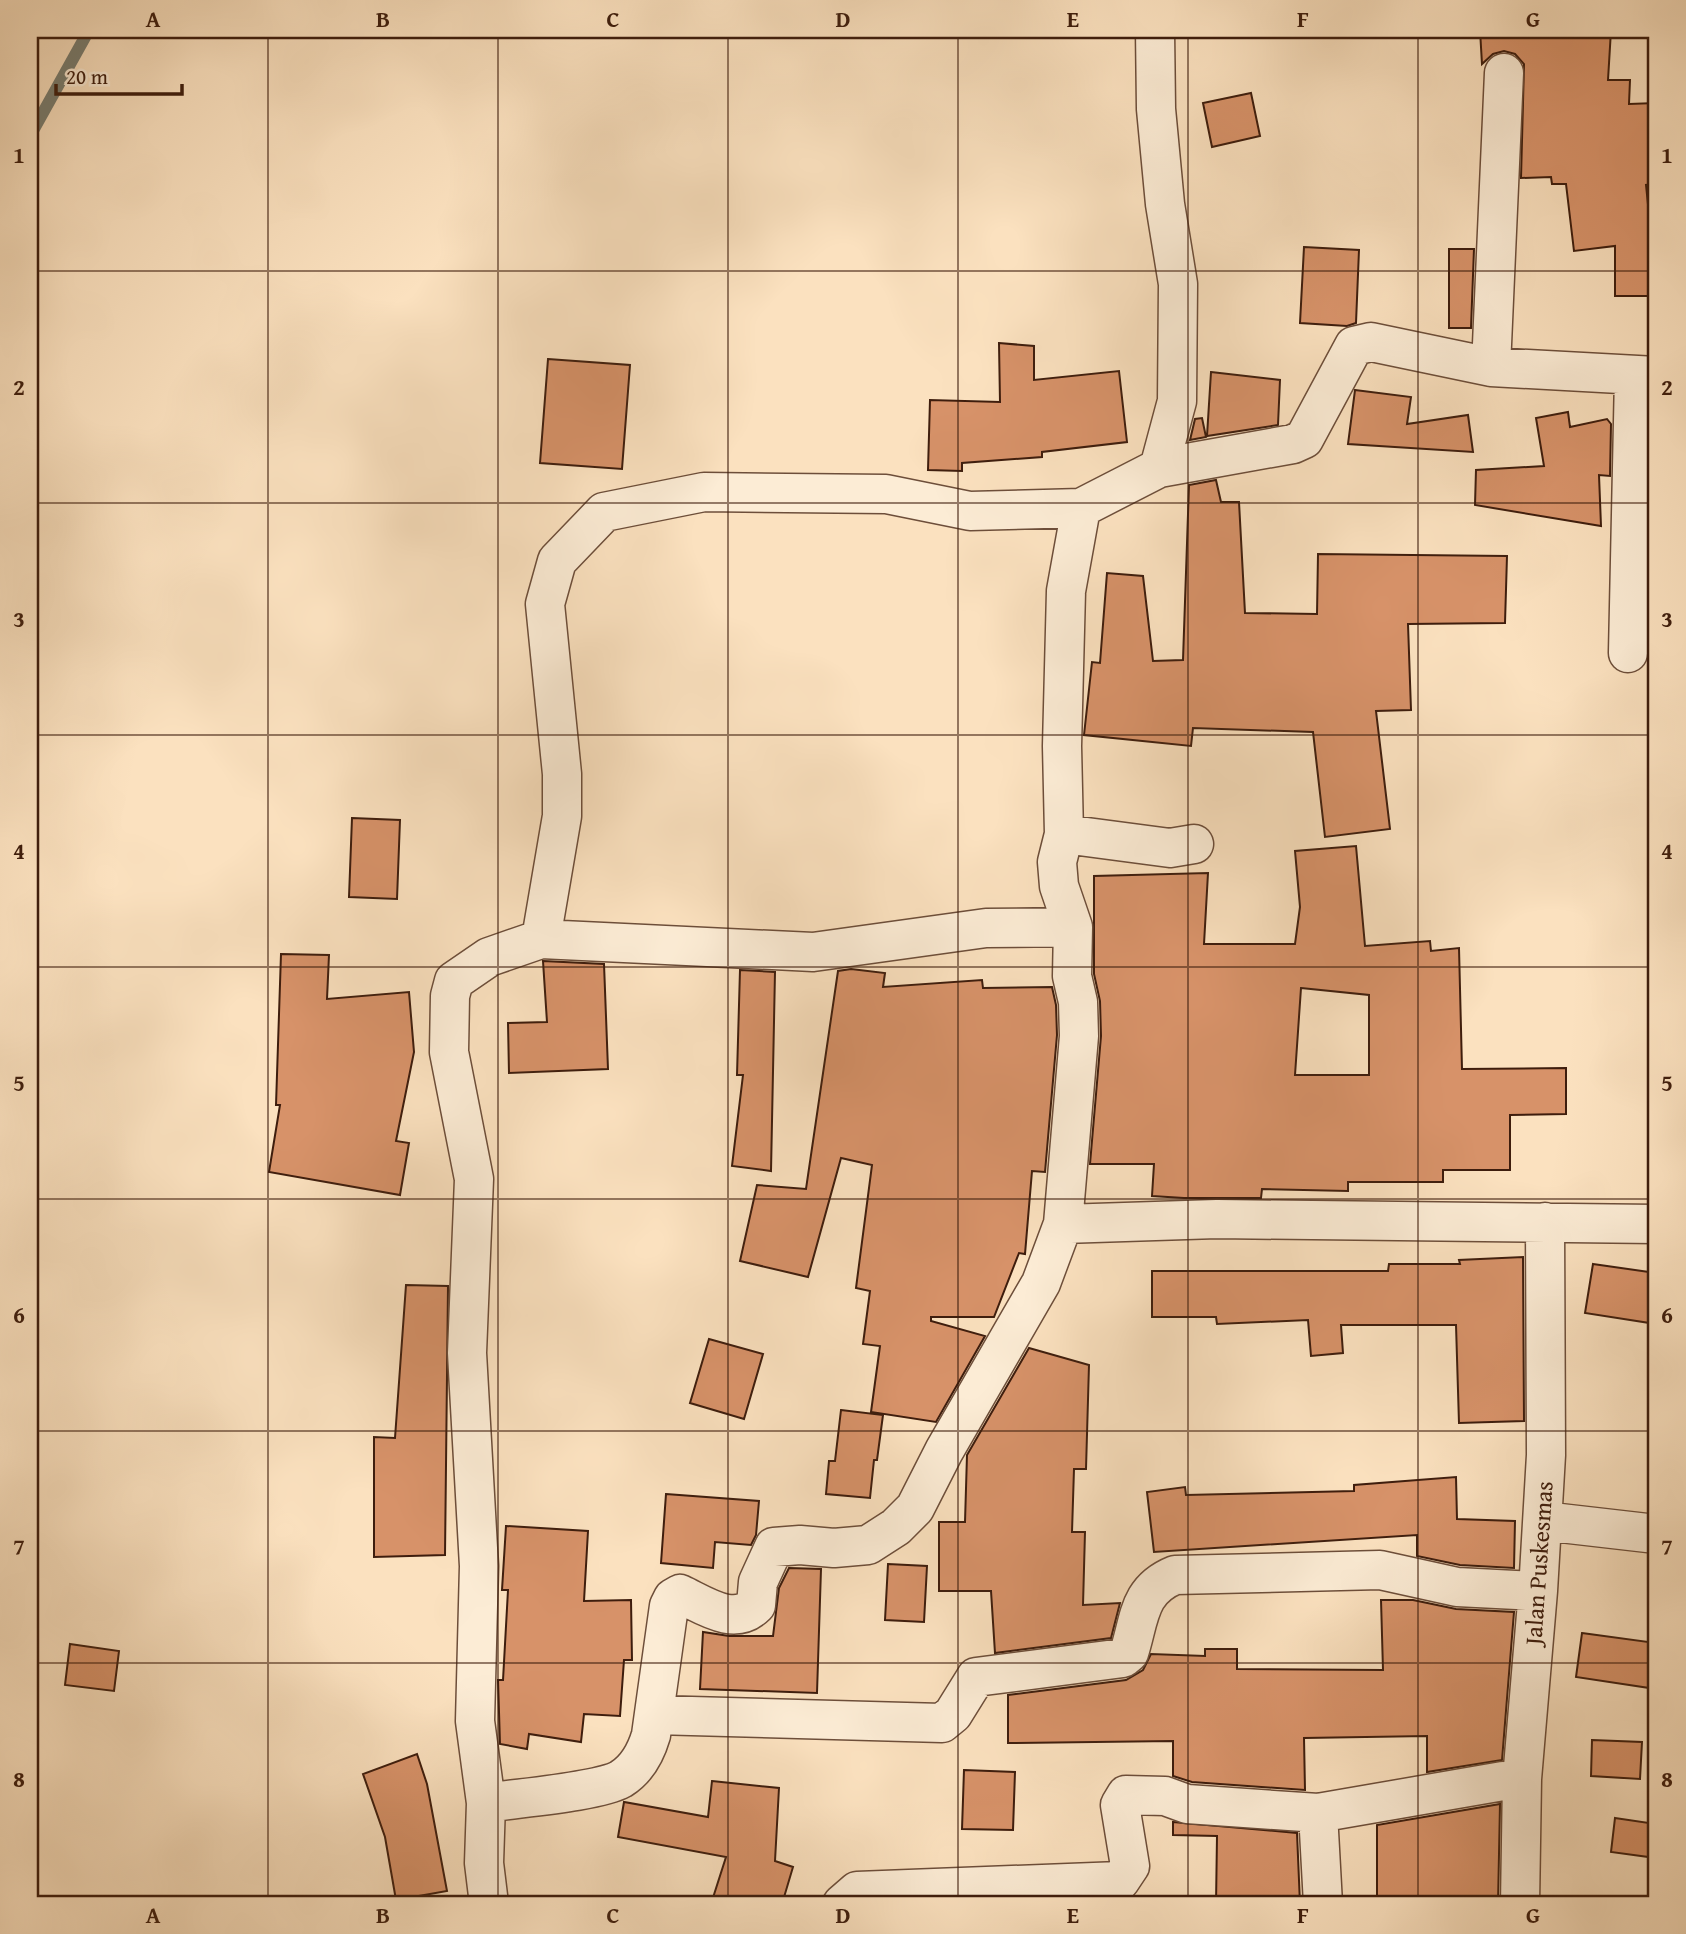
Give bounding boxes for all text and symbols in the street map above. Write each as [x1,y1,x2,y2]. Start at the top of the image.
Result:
text: A [146,2,161,35]
text: B [376,2,390,35]
text: C [606,2,620,35]
text: D [836,2,851,35]
text: E [1067,2,1079,35]
text: F [1297,2,1309,35]
text: G [1526,2,1540,35]
scale bar [56,52,182,96]
text: 20 m [66,61,108,92]
text: 1 [13,138,25,171]
text: 1 [1661,138,1673,171]
text: 2 [13,370,25,403]
text: 2 [1661,370,1673,403]
text: 3 [13,602,25,635]
text: 3 [1661,602,1673,635]
text: 4 [13,834,25,867]
text: 4 [1661,834,1673,867]
text: 5 [13,1066,25,1099]
text: 5 [1661,1066,1673,1099]
text: 6 [13,1298,25,1331]
text: 6 [1661,1298,1673,1331]
street label: Jalan Puskesmas [1515,1480,1562,1649]
text: 7 [13,1530,25,1563]
text: 7 [1661,1530,1673,1563]
text: 8 [13,1762,25,1795]
text: 8 [1661,1762,1673,1795]
text: A [146,1898,161,1931]
text: B [376,1898,390,1931]
text: C [606,1898,620,1931]
text: D [836,1898,851,1931]
text: E [1067,1898,1079,1931]
text: F [1297,1898,1309,1931]
text: G [1526,1898,1540,1931]

